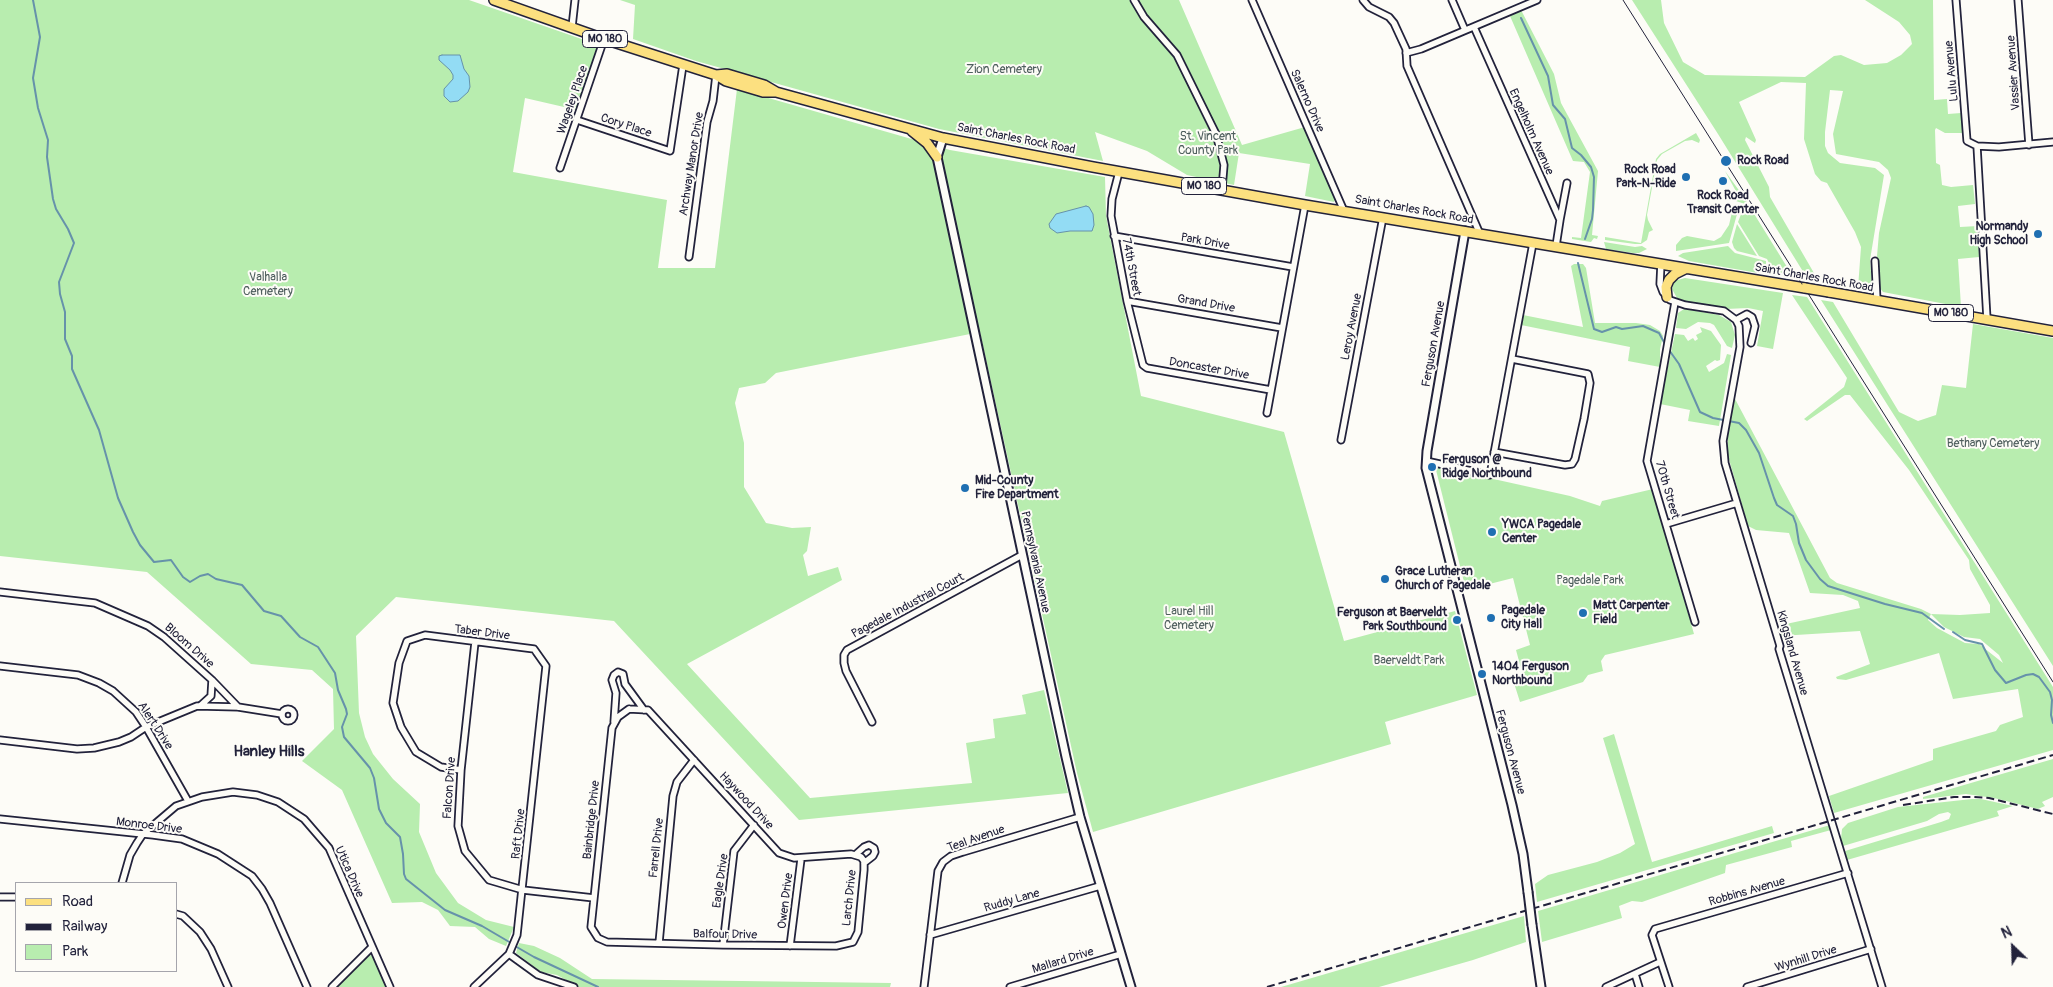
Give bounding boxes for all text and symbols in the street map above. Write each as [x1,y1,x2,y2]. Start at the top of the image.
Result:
road number: MO 180 [582,30,628,48]
street label: Vassier Avenue [2004,35,2024,111]
street label: Lulu Avenue [1942,40,1962,102]
park label: Zion Cemetery [966,63,1042,77]
street label: Wageley Place [555,64,591,136]
street label: Salerno Drive [1287,67,1327,135]
street label: Engelholm Avenue [1506,87,1556,177]
street label: Cory Place [599,111,653,141]
street label: Archway Manor Drive [677,111,707,217]
street label: Saint Charles Rock Road [956,120,1076,158]
park label: St. Vincent County Park [1178,130,1238,158]
marker: Rock Road [1719,154,1733,168]
place label: Rock Road [1737,154,1789,168]
place label: Rock Road Park-N-Ride [1616,163,1676,191]
marker: Rock Road Park-N-Ride [1680,171,1692,183]
marker: Rock Road Transit Center [1717,175,1729,187]
road number: MO 180 [1182,178,1226,195]
place label: Rock Road Transit Center [1687,189,1759,217]
street label: Saint Charles Rock Road [1354,192,1474,228]
place label: Normandy High School [1969,220,2028,248]
marker: Normandy High School [2032,228,2044,240]
street label: Park Drive [1180,231,1230,253]
street label: 74th Street [1118,237,1144,297]
street label: Saint Charles Rock Road [1754,260,1874,296]
park label: Valhalla Cemetery [243,271,293,299]
street label: Grand Drive [1176,292,1236,316]
street label: Leroy Avenue [1338,292,1366,362]
street label: Ferguson Avenue [1419,300,1449,388]
road number: MO 180 [1928,304,1974,322]
street label: Doncaster Drive [1168,355,1250,383]
park label: Bethany Cemetery [1947,437,2039,451]
place label: Ferguson @ Ridge Northbound [1442,453,1532,481]
street label: 70th Street [1652,459,1682,521]
marker: Ferguson @ Ridge Northbound [1426,461,1438,473]
place label: Mid-County Fire Department [975,474,1059,502]
marker: Mid-County Fire Department [959,482,971,494]
street label: Pennsylvania Avenue [1017,510,1053,614]
place label: YWCA Pagedale Center [1502,518,1581,546]
marker: YWCA Pagedale Center [1486,526,1498,538]
place label: Grace Lutheran Church of Pagedale [1395,565,1491,593]
street label: Pagedale Industrial Court [849,570,967,642]
marker: Grace Lutheran Church of Pagedale [1379,573,1391,585]
park label: Pagedale Park [1556,574,1624,588]
place label: Matt Carpenter Field [1593,599,1669,627]
place label: Pagedale City Hall [1501,604,1545,632]
park label: Laurel Hill Cemetery [1164,605,1214,633]
place label: Ferguson at Baerveldt Park Southbound [1337,606,1447,634]
marker: Matt Carpenter Field [1577,607,1589,619]
street label: Kingsland Avenue [1773,609,1811,697]
marker: Pagedale City Hall [1485,612,1497,624]
marker: Ferguson at Baerveldt Park Southbound [1451,614,1463,626]
street label: Bloom Drive [161,621,217,671]
street label: Taber Drive [453,622,511,644]
park label: Baerveldt Park [1373,654,1445,668]
place label: 1404 Ferguson Northbound [1492,660,1569,688]
marker: 1404 Ferguson Northbound [1476,668,1488,680]
street label: Alert Drive [134,699,176,753]
street label: Ferguson Avenue [1492,708,1528,796]
district label: Hanley Hills [233,743,305,761]
street label: Falcon Drive [441,756,459,820]
street label: Haywood Drive [716,769,776,833]
street label: Bainbridge Drive [581,780,603,860]
street label: Raft Drive [509,808,529,860]
street label: Monroe Drive [115,815,183,837]
street label: Farrell Drive [647,817,667,879]
street label: Teal Avenue [945,822,1007,856]
street label: Utica Drive [331,844,367,900]
street label: Eagle Drive [710,853,732,909]
street label: Larch Drive [840,869,860,927]
street label: Owen Drive [775,872,797,930]
street label: Robbins Avenue [1707,874,1787,910]
legend [15,882,178,972]
street label: Ruddy Lane [983,886,1041,916]
text: Road [62,892,93,911]
text: Railway [62,917,107,936]
north arrow [1988,922,2038,972]
text: N [1999,923,2014,943]
street label: Balfour Drive [693,927,757,943]
text: Park [62,942,88,961]
street label: Wynhill Drive [1773,943,1839,975]
street label: Mallard Drive [1030,945,1096,977]

